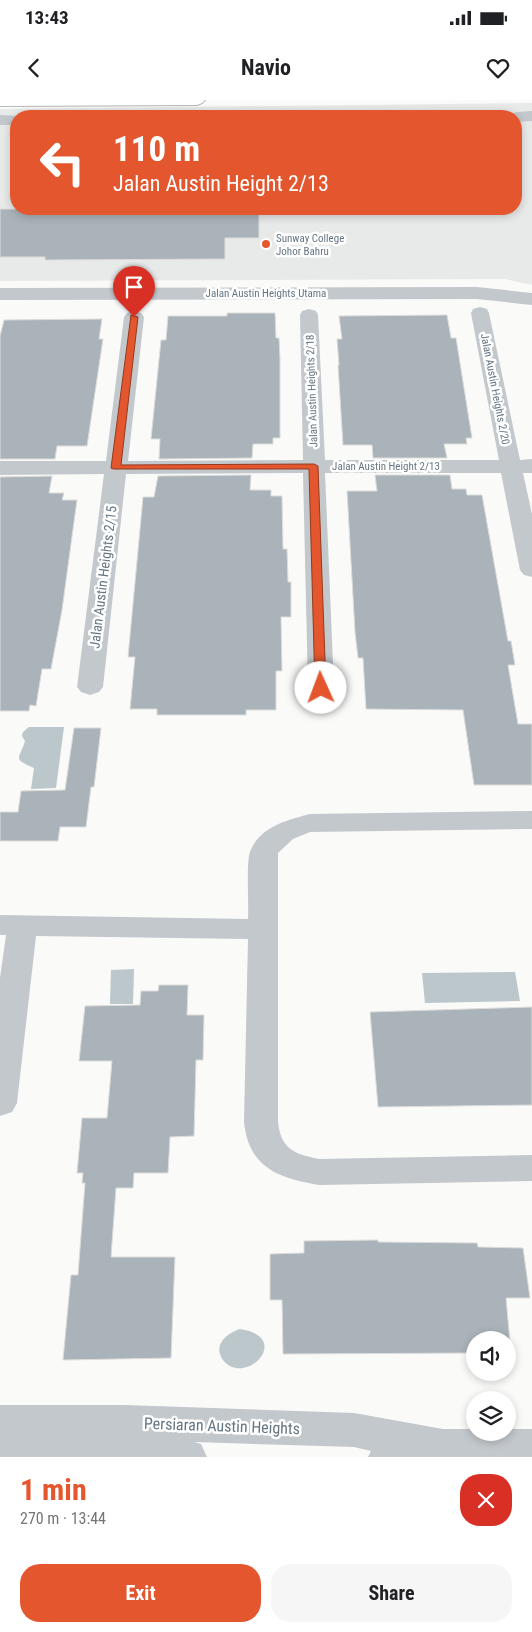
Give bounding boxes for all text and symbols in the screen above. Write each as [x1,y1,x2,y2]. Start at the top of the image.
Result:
text: 13:43 [25,6,69,29]
icon: back [20,54,48,82]
icon: heart [484,54,512,82]
text: Navio [241,55,291,80]
text: 110 m [113,129,200,170]
icon: left [30,130,95,195]
text: Jalan Austin Height 2/13 [113,171,329,196]
place label: Sunway College Johor Bahru [276,232,344,258]
marker: Sunway College Johor Bahru [260,238,272,250]
pin [113,266,155,317]
icon: arrive [120,273,148,301]
street label: Jalan Austin Heights Utama [206,287,326,300]
street label: Jalan Austin Heights 2/20 [478,332,512,446]
street label: Jalan Austin Heights 2/18 [304,334,320,448]
street label: Jalan Austin Height 2/13 [332,460,440,473]
street label: Jalan Austin Heights 2/15 [86,505,120,649]
position arrow [294,661,346,713]
map controls [466,1331,516,1441]
button: sound [466,1331,516,1381]
button: layers [466,1391,516,1441]
street label: Persiaran Austin Heights [144,1414,300,1438]
text: 1 min [20,1472,87,1507]
button: close [460,1474,512,1526]
text: 270 m · 13:44 [20,1509,106,1528]
button: Exit [20,1564,261,1622]
button: Share [271,1564,512,1622]

